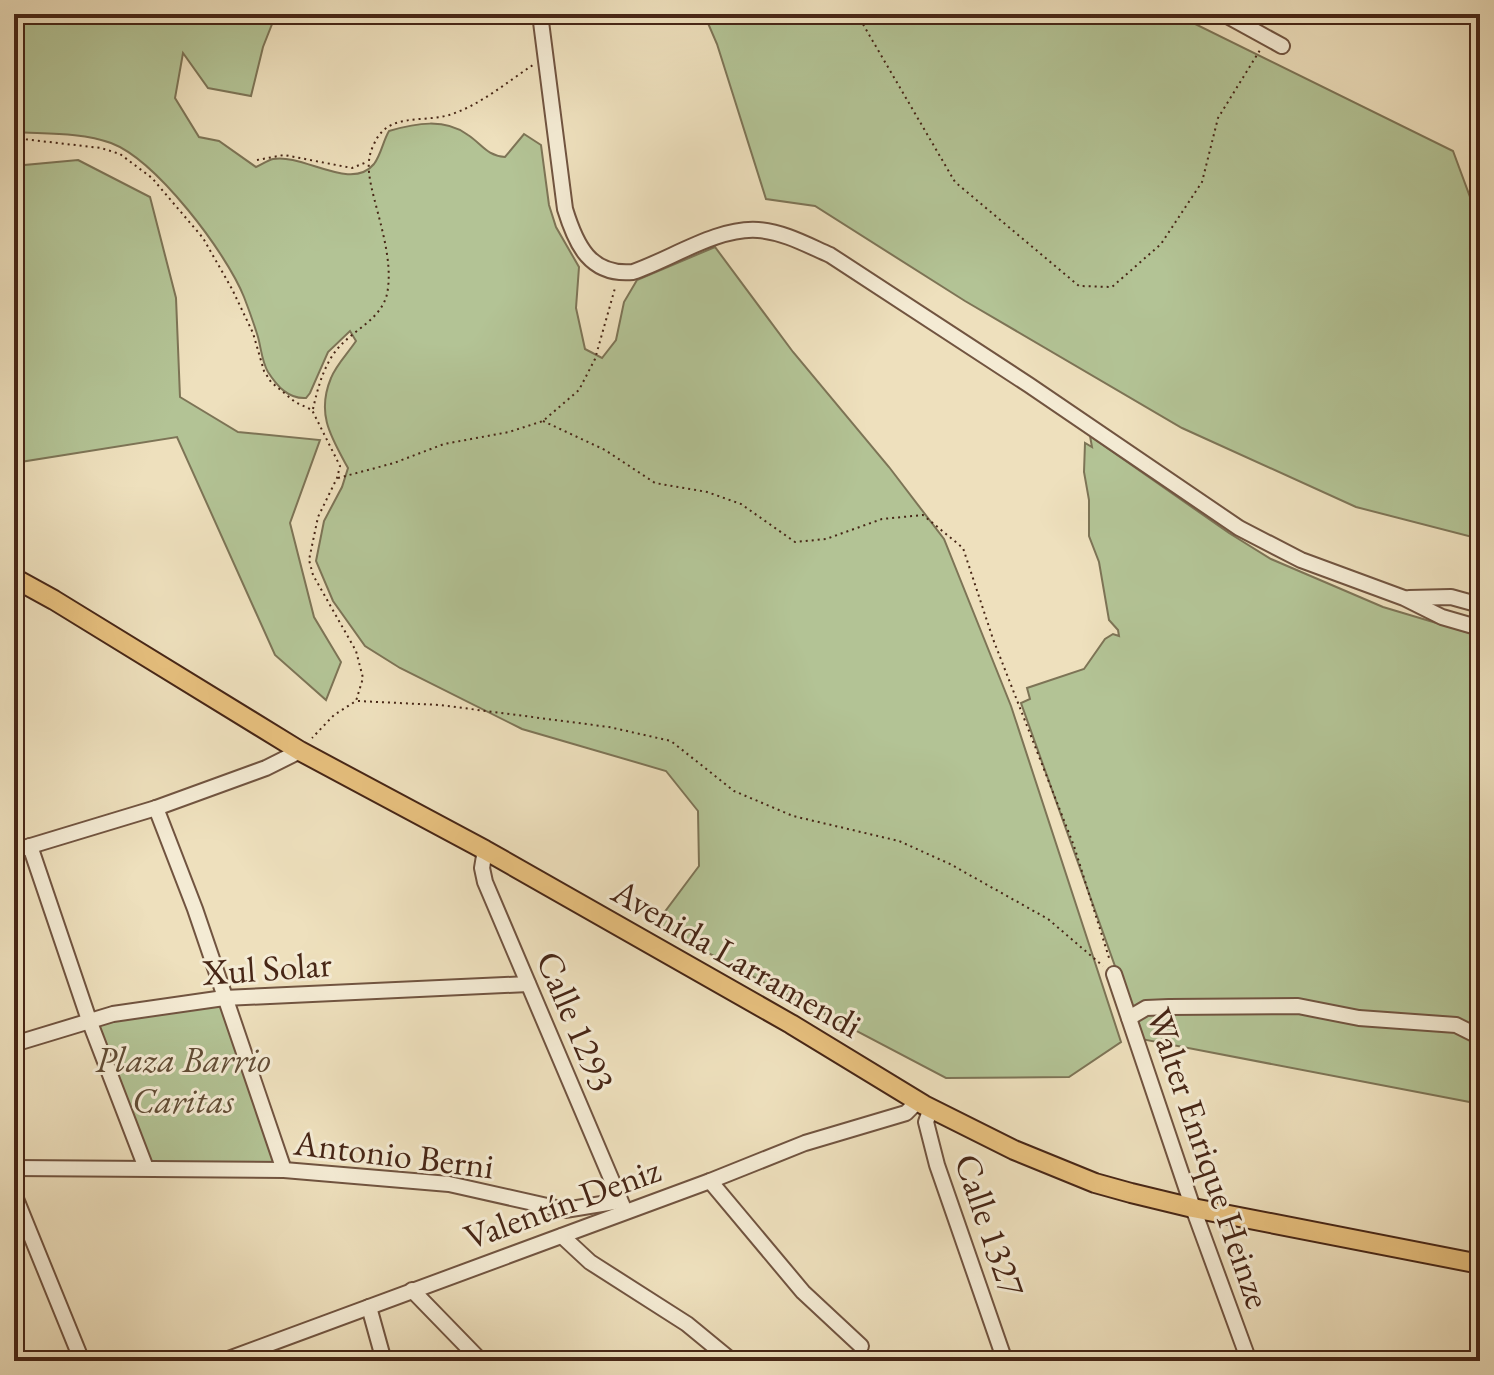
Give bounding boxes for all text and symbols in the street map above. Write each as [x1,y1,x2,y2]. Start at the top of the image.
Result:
street label: Avenida Larramendi [603,867,870,1049]
street label: Xul Solar [200,940,333,996]
street label: Calle 1293 [526,944,626,1098]
street label: Walter Enrique Heinze [1136,1002,1282,1314]
park label: Plaza Barrio Caritas [95,1036,271,1124]
street label: Antonio Berni [290,1118,497,1190]
street label: Valentín Deniz [457,1146,667,1260]
street label: Calle 1327 [944,1148,1036,1303]

